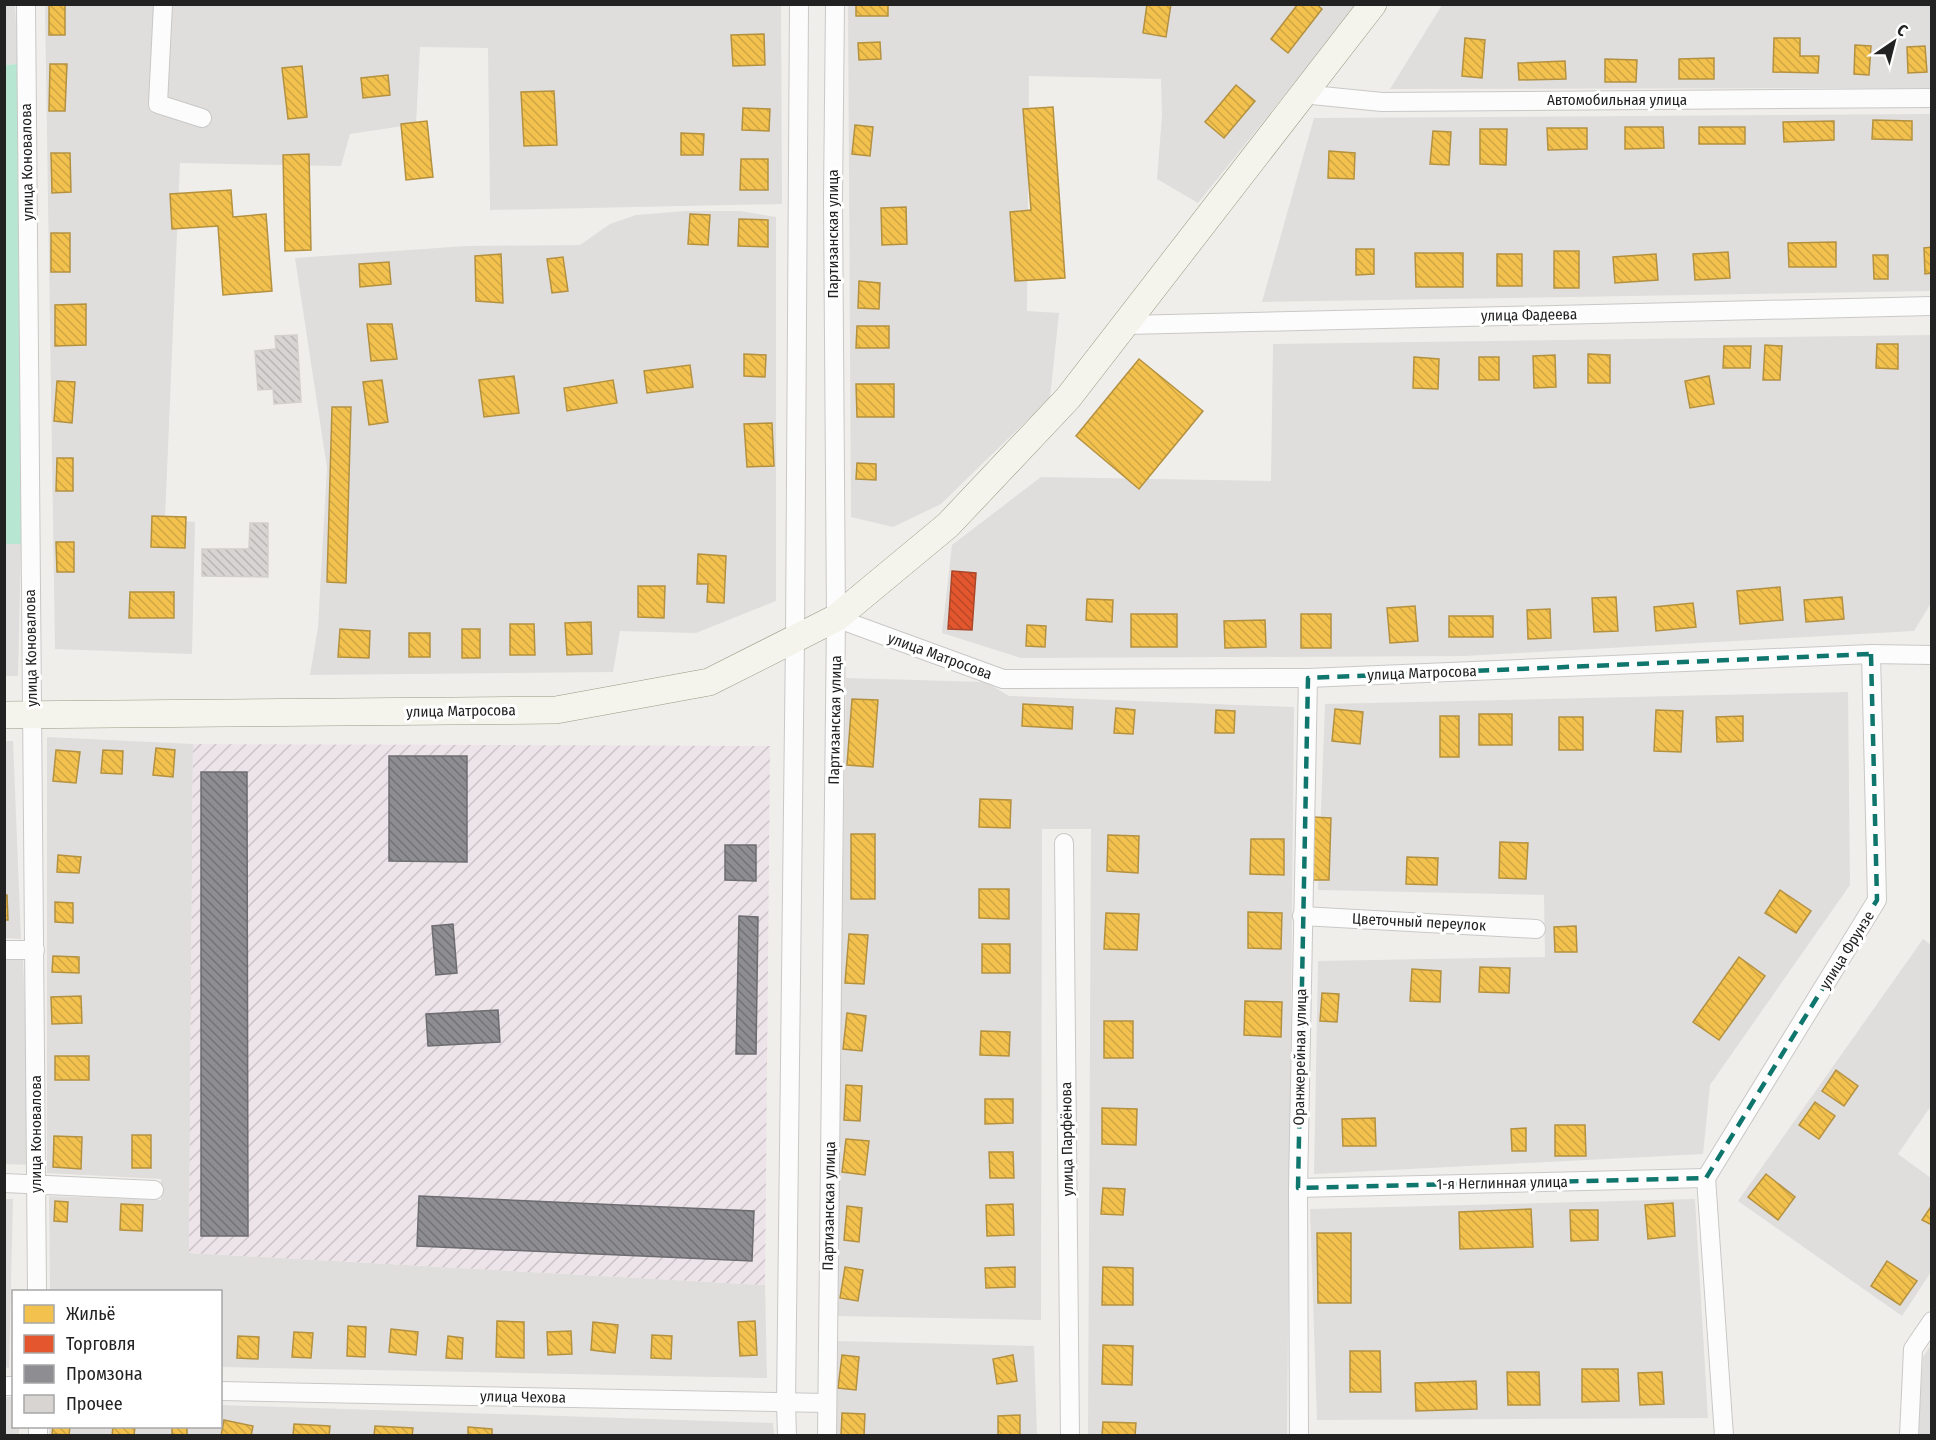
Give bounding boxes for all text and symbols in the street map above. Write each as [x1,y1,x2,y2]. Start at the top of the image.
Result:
north arrow [1864,12,1924,72]
text: С [1893,20,1912,41]
street label: Автомобильная улица [1547,91,1687,109]
street label: улица Коновалова [17,103,37,221]
street label: Партизанская улица [824,169,842,299]
street label: улица Фадеева [1481,305,1577,325]
street label: улица Коновалова [21,589,41,707]
street label: улица Матросова [885,629,995,683]
street label: Партизанская улица [825,655,845,785]
street label: улица Матросова [1367,662,1477,684]
street label: улица Матросова [406,701,516,721]
street label: улица Фрунзе [1816,908,1878,992]
street label: Цветочный переулок [1352,910,1486,934]
street label: Оранжерейная улица [1290,988,1310,1126]
street label: улица Коновалова [27,1075,45,1193]
street label: улица Парфёнова [1057,1082,1077,1196]
street label: Партизанская улица [819,1141,839,1271]
street label: 1-я Неглинная улица [1436,1173,1568,1193]
legend [12,1290,222,1428]
text: Жильё [66,1303,116,1325]
text: Торговля [66,1333,135,1355]
text: Промзона [66,1363,143,1385]
street label: улица Чехова [480,1387,566,1407]
text: Прочее [66,1393,123,1415]

